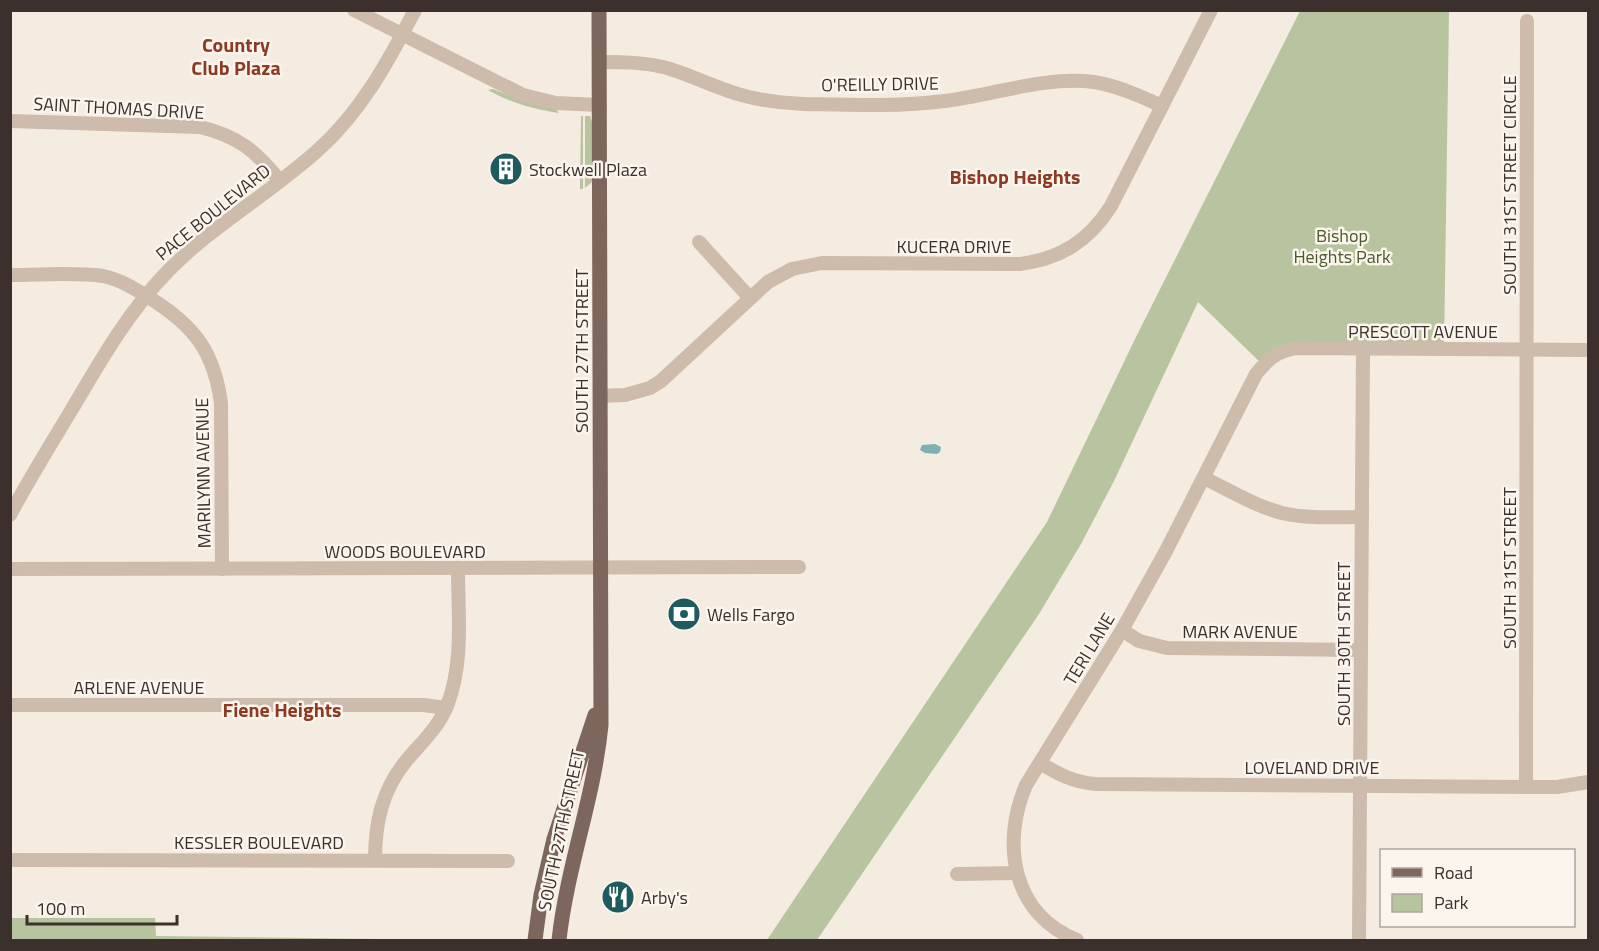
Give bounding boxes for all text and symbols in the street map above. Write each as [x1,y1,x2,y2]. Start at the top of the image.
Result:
district label: Country Club Plaza [191,29,281,83]
street label: O'REILLY DRIVE [821,69,939,99]
street label: SOUTH 31ST STREET CIRCLE [1496,75,1523,295]
street label: SAINT THOMAS DRIVE [33,90,205,126]
building icon: Stockwell Plaza [488,151,524,187]
place label: Stockwell Plaza [529,156,647,183]
street label: PACE BOULEVARD [150,157,276,267]
district label: Bishop Heights [950,161,1081,192]
park label: Bishop Heights Park [1293,222,1391,270]
street label: KUCERA DRIVE [897,233,1011,260]
street label: SOUTH 27TH STREET [568,268,595,433]
street label: PRESCOTT AVENUE [1348,318,1498,345]
street label: MARILYNN AVENUE [188,397,218,549]
street label: SOUTH 31ST STREET [1496,487,1523,649]
street label: WOODS BOULEVARD [324,538,486,565]
street label: SOUTH 30TH STREET [1330,561,1357,726]
bank icon: Wells Fargo [666,596,702,632]
place label: Wells Fargo [707,601,795,628]
street label: TERI LANE [1057,608,1121,690]
street label: MARK AVENUE [1182,618,1298,645]
street label: ARLENE AVENUE [74,674,204,701]
district label: Fiene Heights [223,694,341,725]
street label: SOUTH 27TH STREET [531,746,591,913]
street label: LOVELAND DRIVE [1245,754,1380,781]
street label: KESSLER BOULEVARD [174,829,344,856]
legend [1380,849,1575,927]
text: Road [1434,859,1473,886]
restaurant icon: Arby's [600,879,636,915]
place label: Arby's [641,884,688,911]
scale bar [27,888,177,926]
text: Park [1434,889,1469,916]
text: 100 m [36,895,85,922]

